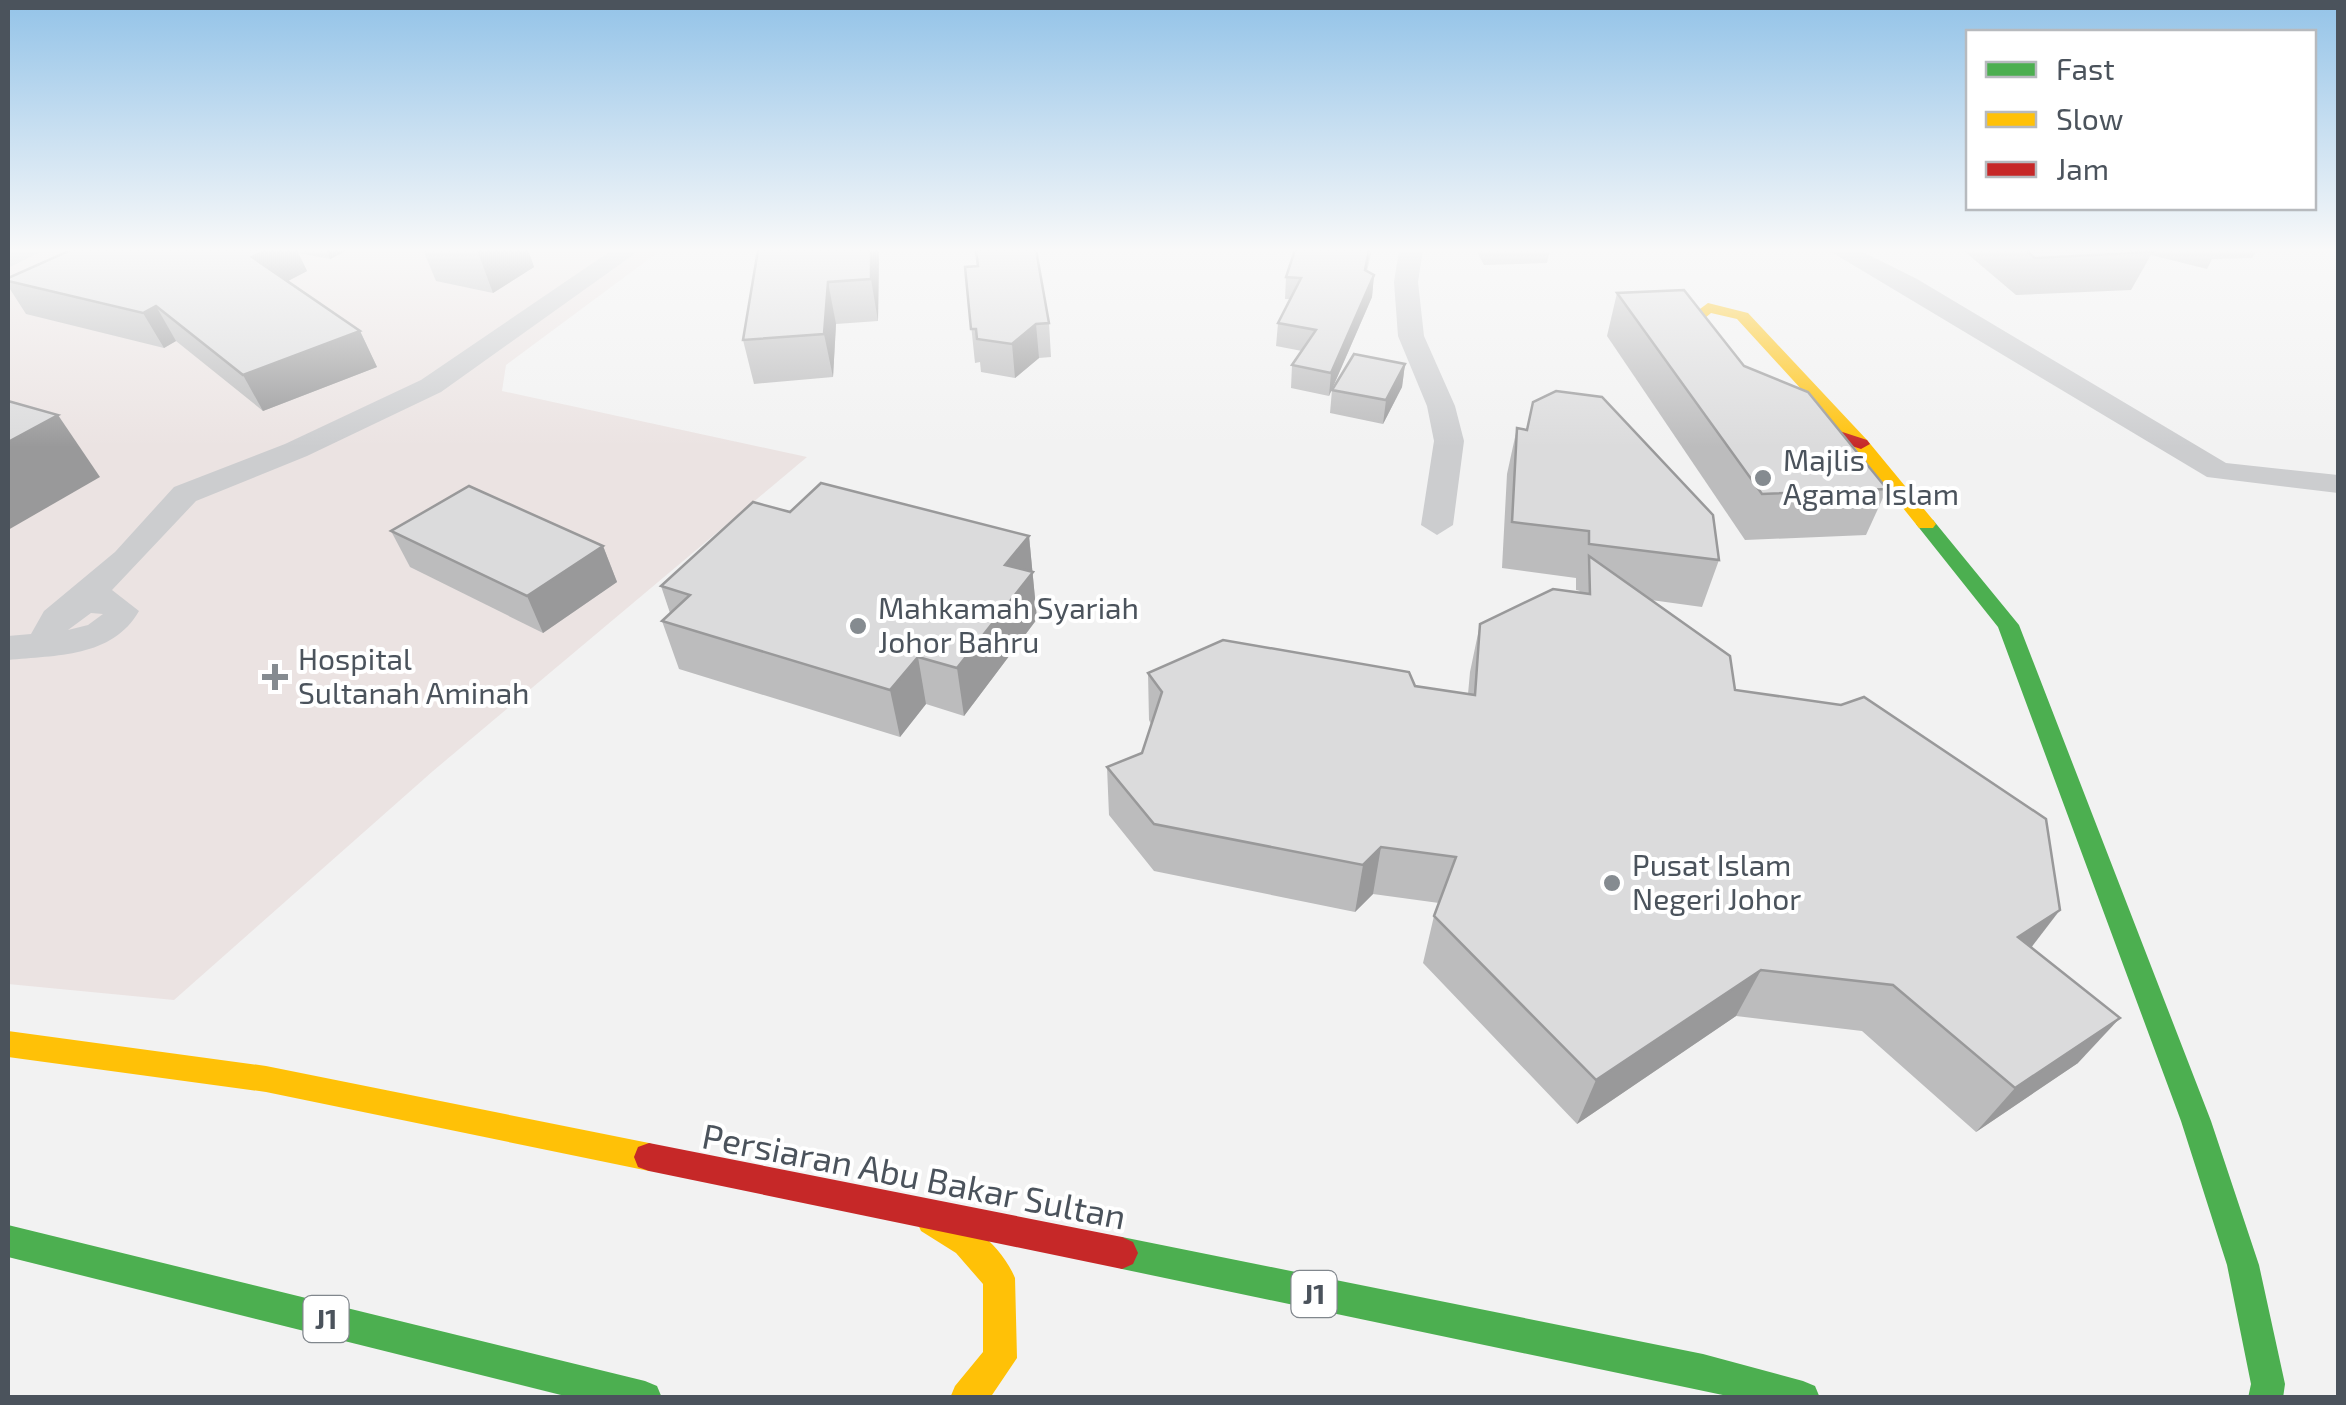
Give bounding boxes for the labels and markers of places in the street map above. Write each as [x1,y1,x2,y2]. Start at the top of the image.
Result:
place label: Majlis Agama Islam [1783,441,1959,511]
marker: Majlis Agama Islam [1752,467,1774,489]
place label: Mahkamah Syariah Johor Bahru [878,589,1139,659]
marker: Mahkamah Syariah Johor Bahru [847,615,869,637]
place label: Hospital Sultanah Aminah [298,640,530,710]
marker: Hospital Sultanah Aminah [262,664,288,690]
place label: Pusat Islam Negeri Johor [1632,846,1801,916]
marker: Pusat Islam Negeri Johor [1601,872,1623,894]

